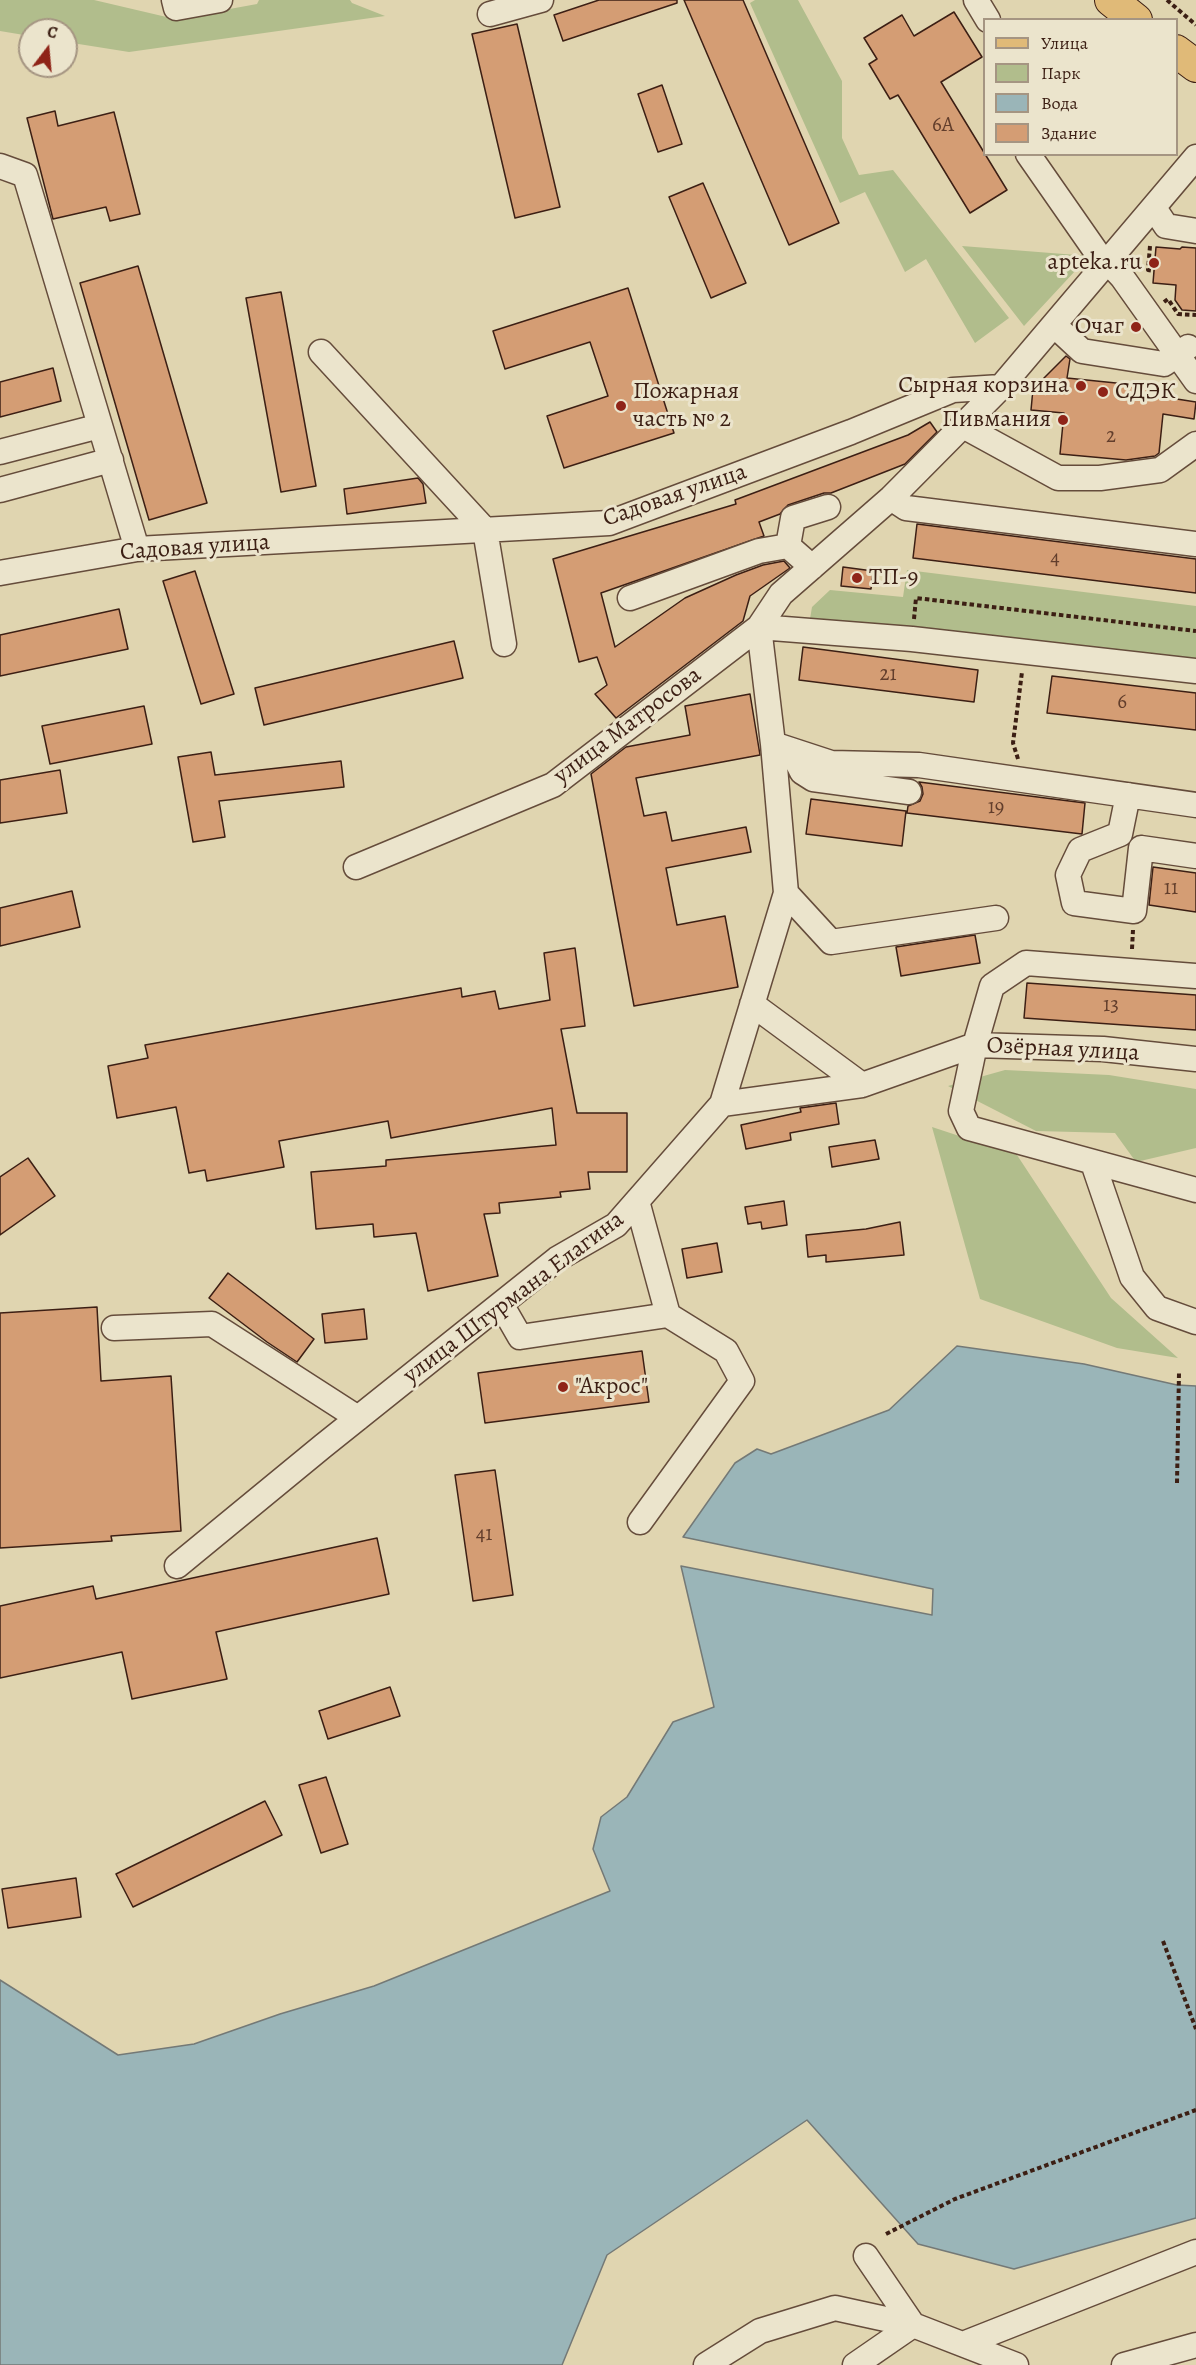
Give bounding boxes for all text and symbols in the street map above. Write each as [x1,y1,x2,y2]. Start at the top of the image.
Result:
north arrow [18,18,78,78]
legend [983,18,1178,156]
text: С [45,21,60,45]
text: Улица [1041,31,1088,55]
text: Парк [1041,61,1081,85]
text: Вода [1041,91,1078,115]
house number: 6А [932,113,954,139]
text: Здание [1041,121,1097,145]
place label: apteka.ru [1047,249,1142,277]
marker: apteka.ru [1147,256,1161,270]
place label: Очаг [1075,313,1124,341]
marker: Очаг [1129,320,1143,334]
place label: Сырная корзина [898,372,1069,400]
place label: Пожарная часть № 2 [633,378,739,434]
place label: СДЭК [1115,378,1175,406]
marker: Сырная корзина [1074,379,1088,393]
marker: СДЭК [1096,385,1110,399]
marker: Пожарная часть № 2 [614,399,628,413]
place label: Пивмания [942,406,1051,434]
marker: Пивмания [1056,413,1070,427]
house number: 2 [1106,424,1116,450]
street label: Садовая улица [599,458,751,534]
street label: Садовая улица [119,528,271,568]
house number: 4 [1050,546,1060,572]
place label: ТП-9 [869,564,918,592]
marker: ТП-9 [850,571,864,585]
street label: улица Матросова [549,661,707,791]
house number: 21 [879,662,897,688]
house number: 6 [1117,690,1127,716]
house number: 19 [988,795,1004,821]
house number: 11 [1164,876,1178,902]
house number: 13 [1103,993,1119,1019]
street label: Озёрная улица [986,1032,1140,1068]
street label: улица Штурмана Елагина [398,1206,630,1390]
place label: "Акрос" [575,1373,648,1401]
marker: "Акрос" [556,1380,570,1394]
house number: 41 [476,1522,492,1548]

